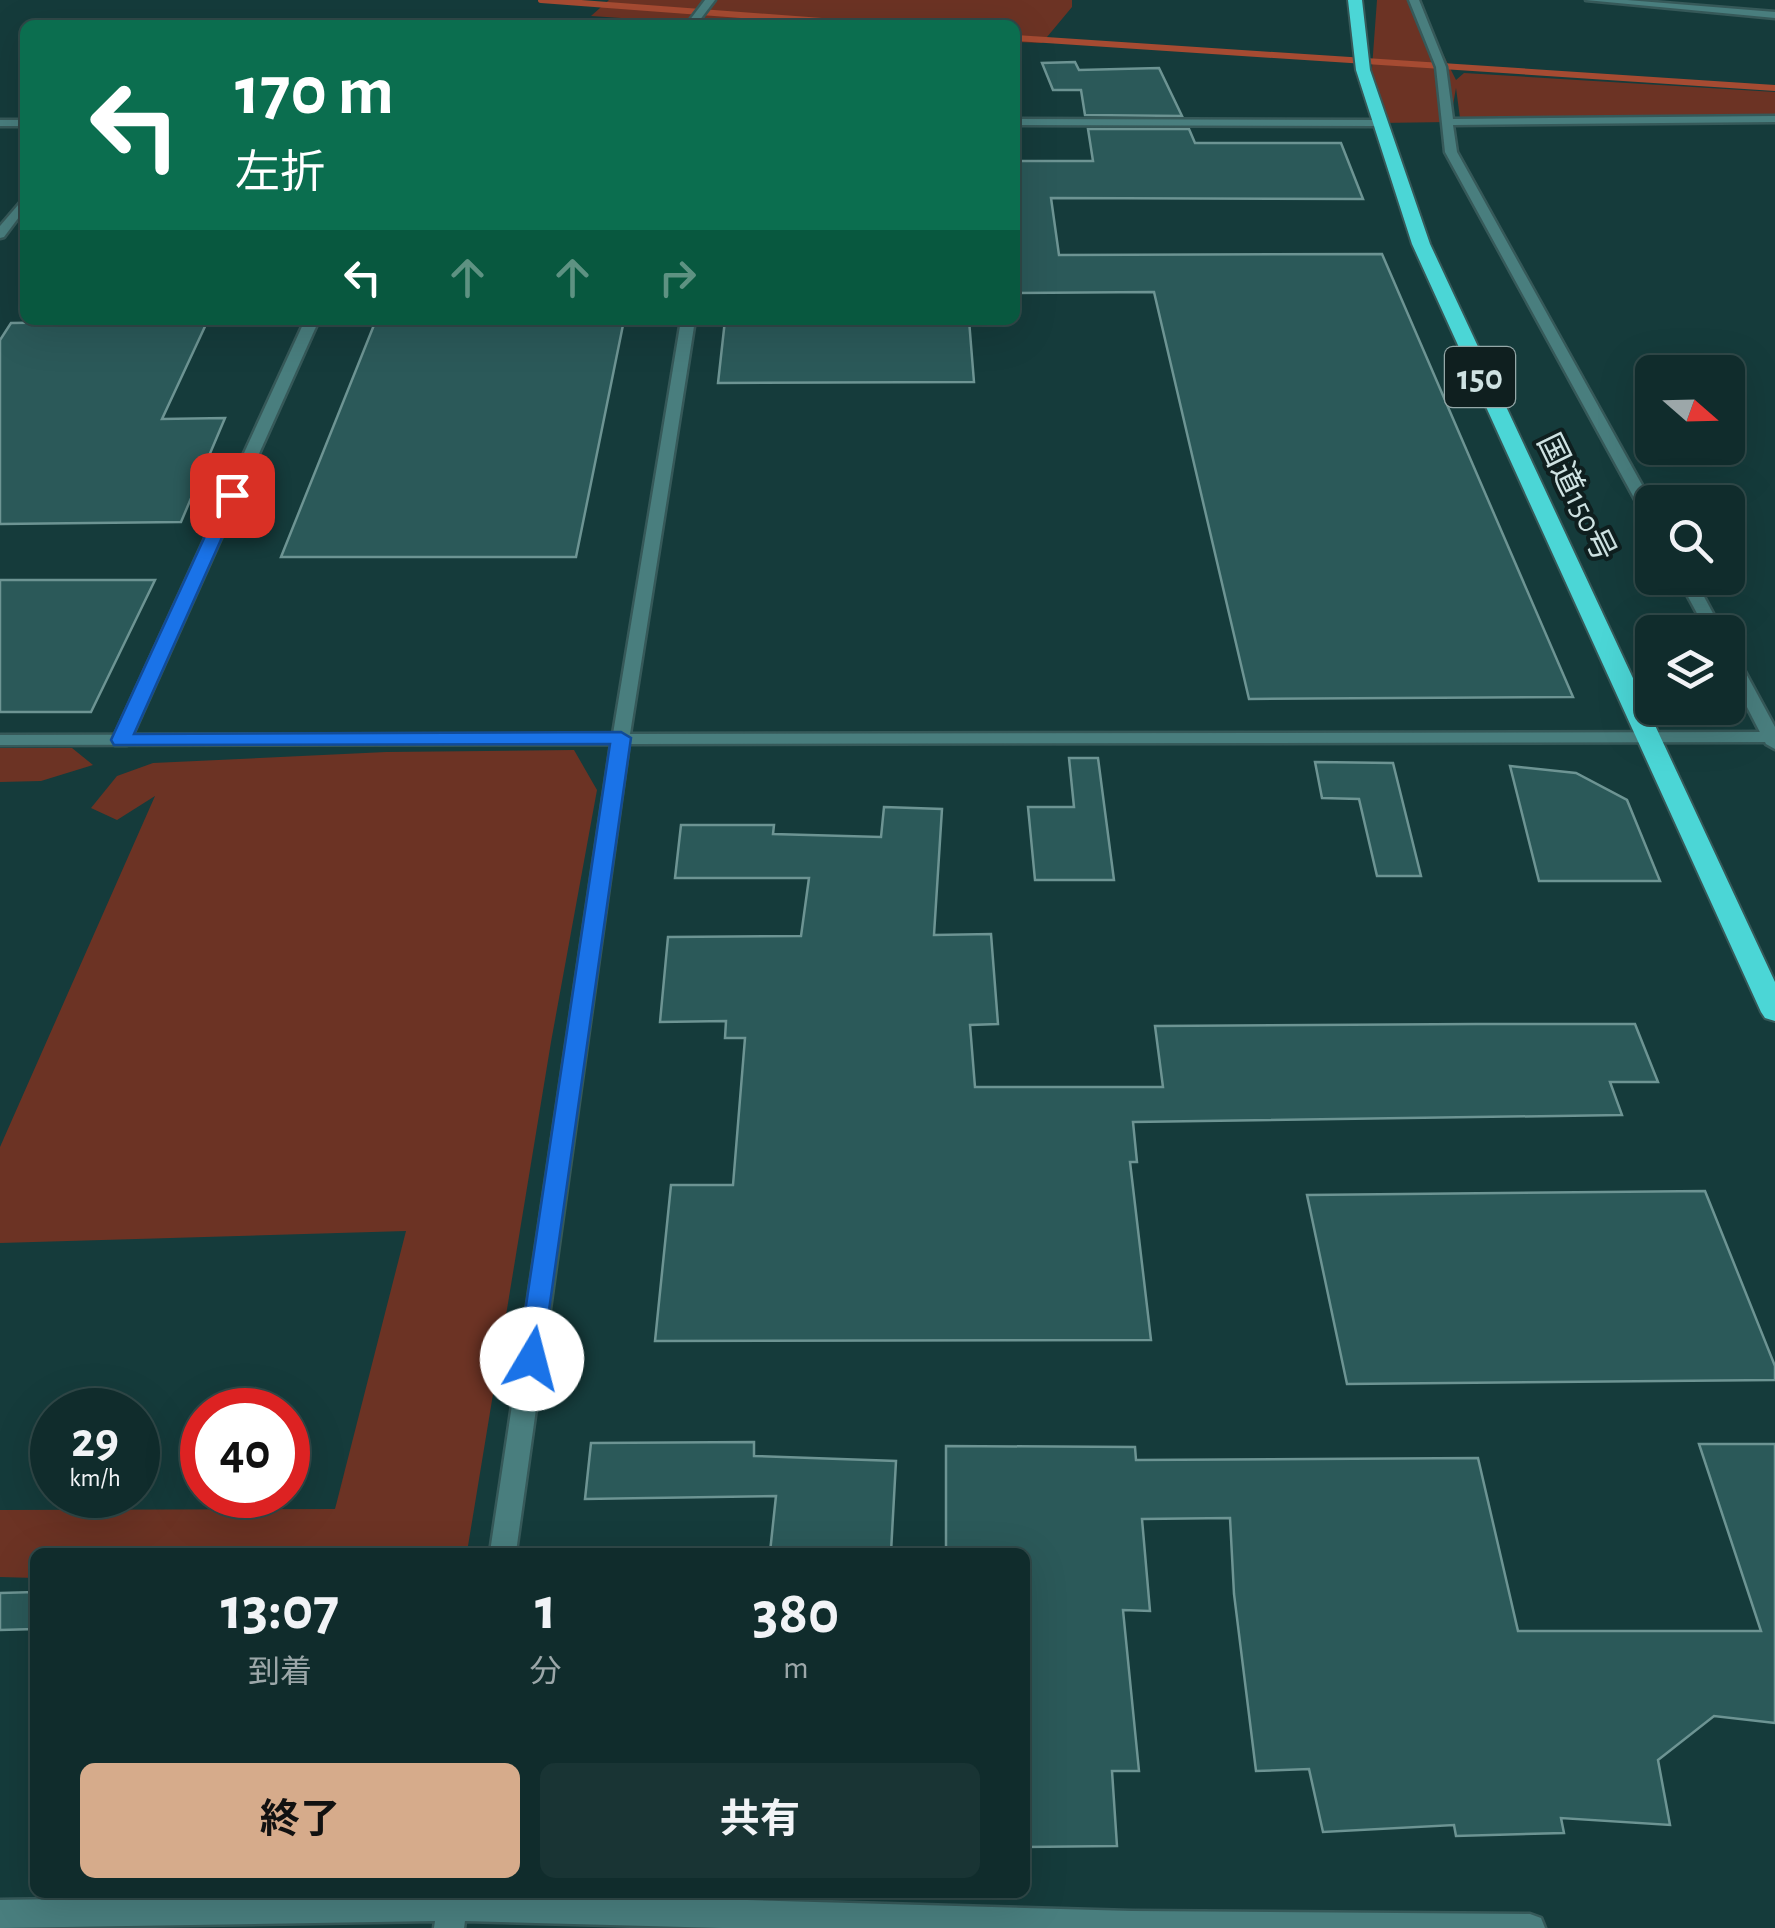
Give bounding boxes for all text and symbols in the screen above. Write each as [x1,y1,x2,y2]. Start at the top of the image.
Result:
text: 170 m [235,57,394,127]
icon: left [70,60,200,190]
text: 左折 [235,151,325,196]
icon: left [335,250,390,305]
icon: ahead [440,250,495,305]
icon: ahead [545,250,600,305]
icon: right [650,250,705,305]
road number: 150 [1445,347,1515,407]
north arrow [1635,355,1745,465]
map controls [1635,355,1745,725]
street label: 国道150号 [1532,428,1622,566]
pin [190,453,275,538]
icon: arrive [205,468,260,523]
button: search [1635,485,1745,595]
button: layers [1635,615,1745,725]
position arrow [480,1307,584,1411]
speed limit sign: 40 [180,1388,310,1518]
text: 29 [71,1416,119,1466]
text: km/h [69,1466,121,1491]
text: 13:07 [221,1580,339,1640]
text: 1 [535,1580,557,1640]
text: 380 [753,1584,839,1644]
text: m [783,1652,809,1684]
text: 到着 [248,1656,312,1688]
text: 分 [530,1656,562,1688]
button: 終了 [80,1763,520,1878]
button: 共有 [540,1763,980,1878]

